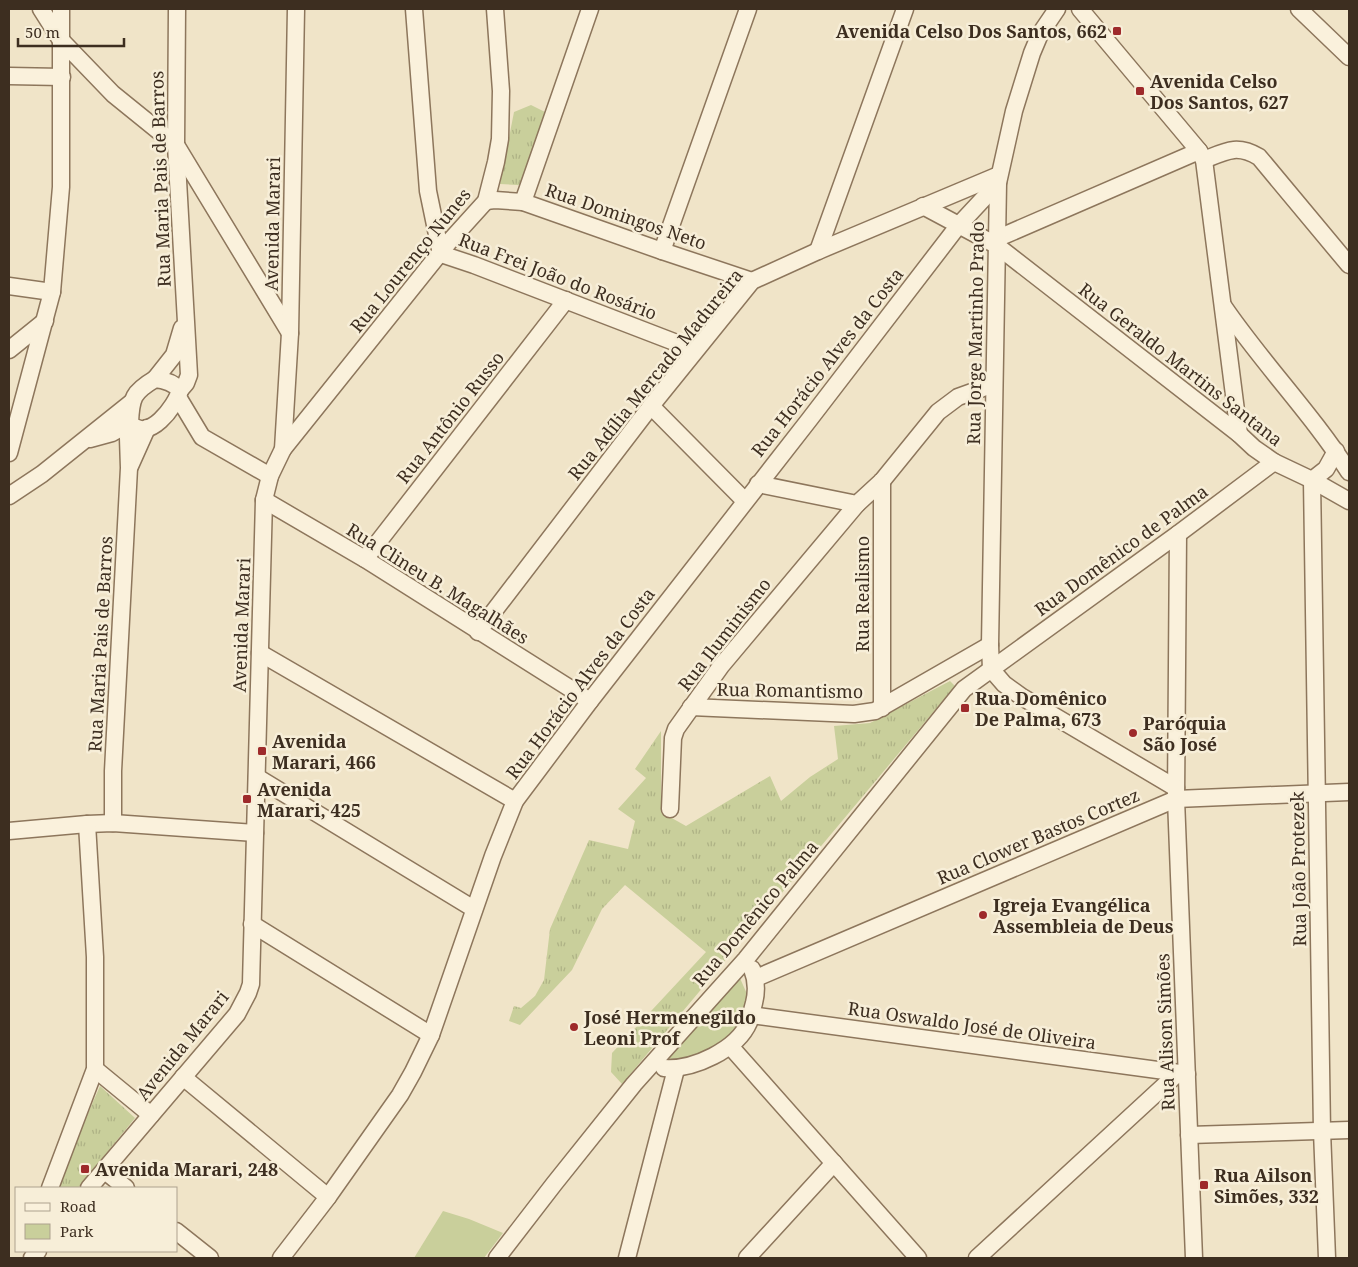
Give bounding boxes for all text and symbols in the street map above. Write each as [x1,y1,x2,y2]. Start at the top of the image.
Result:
scale bar [18,15,124,47]
place label: Avenida Celso Dos Santos, 662 [836,19,1107,43]
text: 50 m [25,22,60,42]
marker: Avenida Celso Dos Santos, 662 [1111,25,1123,37]
place label: Avenida Celso Dos Santos, 627 [1150,69,1289,114]
street label: Rua Maria Pais de Barros [144,70,176,288]
marker: Avenida Celso Dos Santos, 627 [1134,85,1146,97]
street label: Avenida Marari [259,156,285,291]
street label: Rua Domingos Neto [542,177,710,255]
street label: Rua Lourenço Nunes [344,183,476,337]
street label: Rua Jorge Martinho Prado [961,221,989,445]
street label: Rua Frei João do Rosário [455,227,661,325]
street label: Rua Adília Mercado Madureira [562,263,748,485]
street label: Rua Horácio Alves da Costa [746,263,908,461]
street label: Rua Geraldo Martins Santana [1074,277,1288,451]
street label: Rua Antônio Russo [391,346,509,488]
street label: Rua Domênico de Palma [1030,479,1212,621]
street label: Rua Clineu B. Magalhães [342,517,534,649]
street label: Rua Maria Pais de Barros [82,535,118,753]
street label: Rua Realismo [850,536,874,652]
street label: Avenida Marari [227,557,255,693]
street label: Rua Iluminismo [672,573,776,695]
street label: Rua Horácio Alves da Costa [500,582,660,784]
street label: Rua Romantismo [716,677,864,703]
place label: Rua Domênico De Palma, 673 [975,686,1107,731]
marker: Rua Domênico De Palma, 673 [959,702,971,714]
place label: Paróquia São José [1143,711,1227,756]
marker: Paróquia São José [1127,727,1139,739]
place label: Avenida Marari, 466 [272,729,376,774]
marker: Avenida Marari, 466 [256,745,268,757]
place label: Avenida Marari, 425 [257,777,361,822]
street label: Rua Clower Bastos Cortez [933,782,1143,890]
street label: Rua João Protezek [1285,791,1311,947]
marker: Avenida Marari, 425 [241,793,253,805]
street label: Rua Domênico Palma [687,835,823,991]
place label: Igreja Evangélica Assembleia de Deus [993,893,1174,938]
marker: Igreja Evangélica Assembleia de Deus [977,909,989,921]
street label: Rua Alison Simões [1150,953,1180,1111]
street label: Avenida Marari [130,985,234,1105]
street label: Rua Oswaldo José de Oliveira [846,996,1098,1054]
place label: José Hermenegildo Leoni Prof [583,1005,756,1050]
marker: José Hermenegildo Leoni Prof [568,1021,580,1033]
place label: Avenida Marari, 248 [95,1157,278,1181]
marker: Avenida Marari, 248 [79,1163,91,1175]
place label: Rua Ailson Simões, 332 [1214,1163,1319,1208]
marker: Rua Ailson Simões, 332 [1198,1179,1210,1191]
legend [15,1187,178,1252]
text: Road [60,1196,96,1216]
text: Park [60,1221,94,1241]

